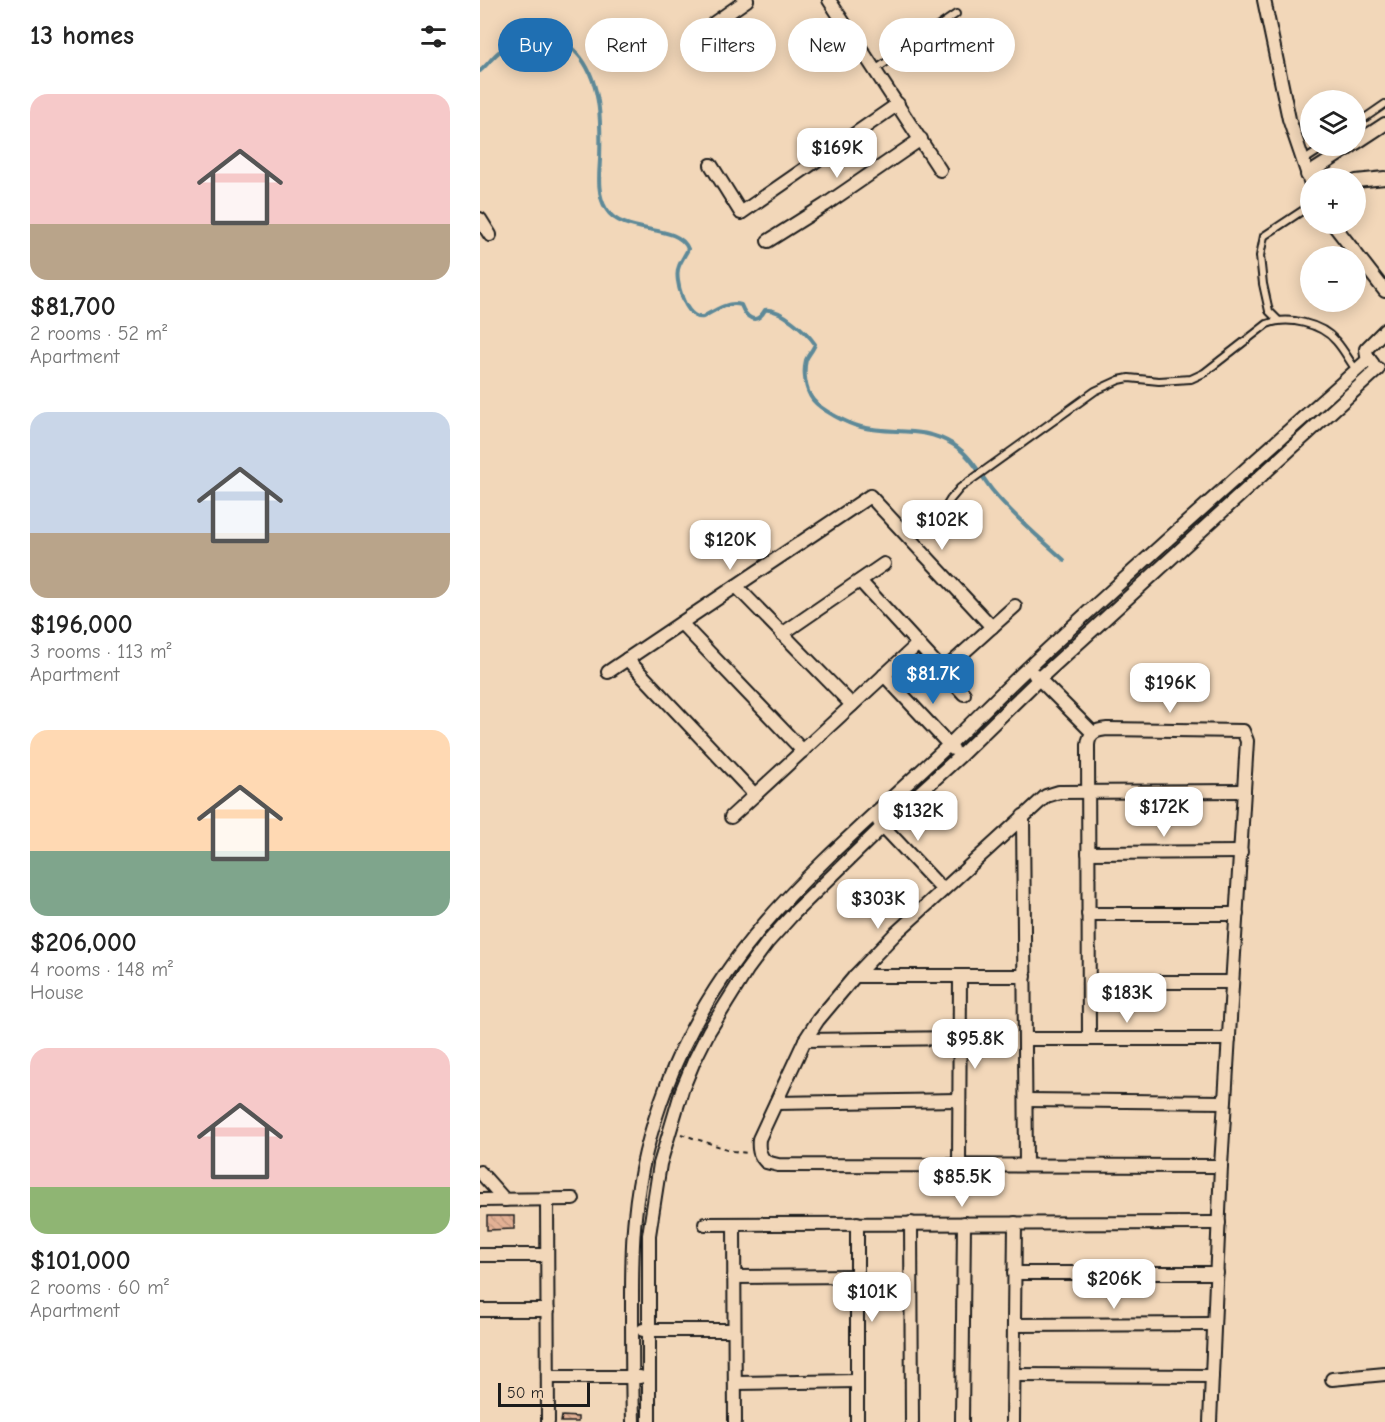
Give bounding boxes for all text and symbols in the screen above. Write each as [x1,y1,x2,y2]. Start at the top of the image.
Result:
chip: Buy [498,18,573,72]
chip: Rent [585,18,668,72]
chip: Filters [680,18,776,72]
chip: New [788,18,867,72]
chip: Apartment [879,18,1015,72]
icon: filters [417,20,450,53]
text: 13 homes [30,21,134,51]
map controls [1300,90,1366,312]
button: layers [1300,90,1366,156]
pin: $169K [795,128,879,179]
icon: home [186,133,294,241]
text: $169K [811,136,863,159]
button: + [1300,168,1366,234]
button: − [1300,246,1366,312]
text: $81,700 [30,292,116,322]
text: 2 rooms · 52 m² [30,322,167,345]
text: Apartment [30,345,120,368]
icon: home [186,451,294,559]
pin: $102K [900,500,984,551]
text: $102K [916,508,968,531]
pin: $120K [688,520,772,571]
text: $120K [704,528,756,551]
text: $196,000 [30,610,133,640]
text: 3 rooms · 113 m² [30,640,171,663]
pin: $81.7K [884,654,982,705]
text: $81.7K [906,662,960,685]
text: Apartment [30,663,120,686]
pin: $196K [1128,663,1212,714]
text: $196K [1144,671,1196,694]
icon: home [186,769,294,877]
pin: $172K [1122,787,1206,838]
pin: $132K [876,791,960,842]
text: $172K [1139,795,1189,818]
text: $132K [893,799,943,822]
pin: $303K [836,879,920,930]
text: $303K [851,887,905,910]
text: $206,000 [30,928,137,958]
text: 4 rooms · 148 m² [30,958,173,981]
pin: $183K [1085,973,1169,1024]
text: House [30,981,84,1004]
text: $183K [1101,981,1153,1004]
pin: $95.8K [926,1019,1024,1070]
text: $95.8K [946,1027,1004,1050]
icon: home [186,1087,294,1195]
pin: $85.5K [913,1157,1011,1208]
text: $85.5K [933,1165,991,1188]
text: $101,000 [30,1246,131,1276]
pin: $206K [1072,1259,1156,1310]
text: $206K [1086,1267,1142,1290]
pin: $101K [830,1272,914,1323]
text: 2 rooms · 60 m² [30,1276,169,1299]
text: $101K [847,1280,897,1303]
text: Apartment [30,1299,120,1322]
scale bar [498,1380,590,1408]
text: 50 m [507,1384,544,1402]

